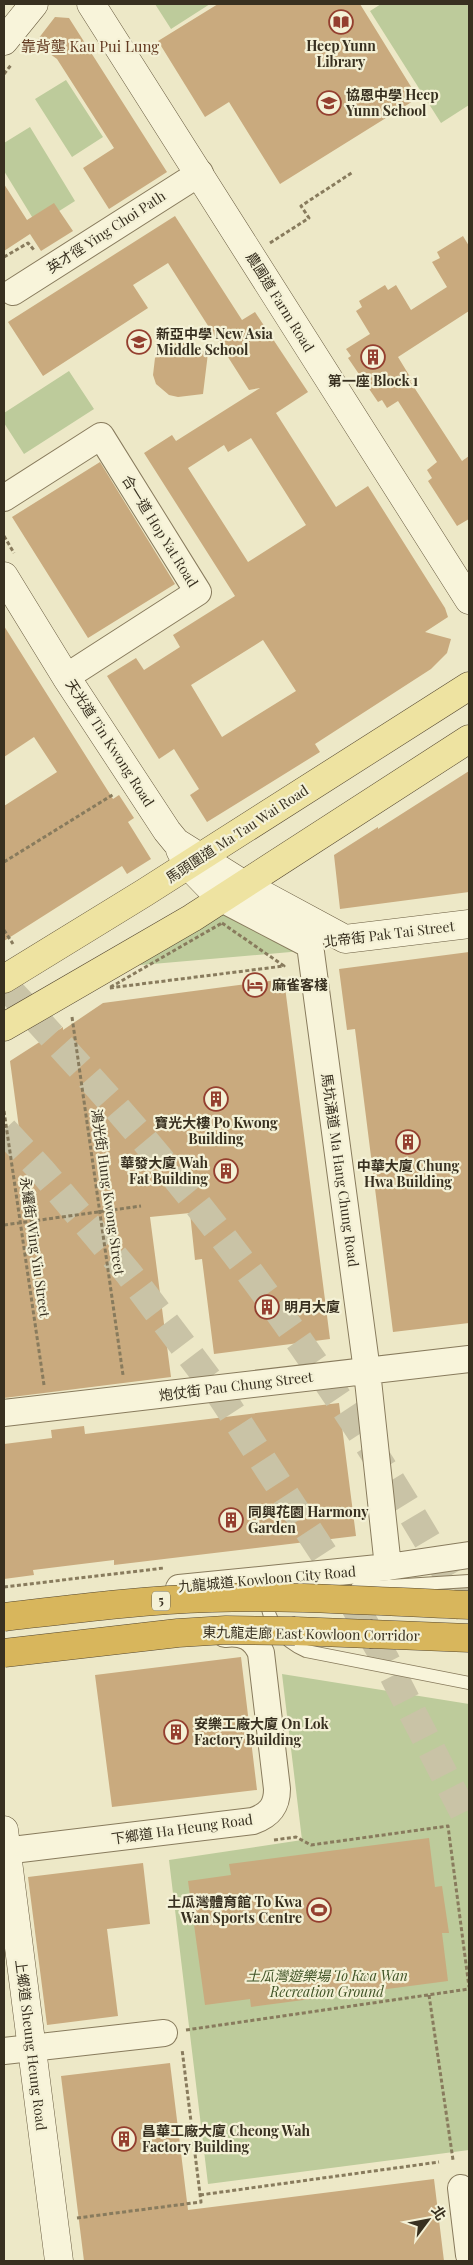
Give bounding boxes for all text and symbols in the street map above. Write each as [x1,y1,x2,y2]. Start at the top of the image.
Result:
library icon: Heep Yunn Library [328,9,354,35]
district label: 靠背壟 Kau Pui Lung [21,36,159,56]
place label: Heep Yunn Library [306,36,376,71]
place label: 協恩中學 Heep Yunn School [345,85,439,120]
school or university icon: 協恩中學 Heep Yunn School [316,90,342,116]
street label: 英才徑 Ying Choi Path [43,186,169,277]
street label: 農圃道 Farm Road [242,248,319,355]
place label: 新亞中學 New Asia Middle School [156,324,274,359]
school or university icon: 新亞中學 New Asia Middle School [126,329,152,355]
building icon: 第一座 Block 1 [360,344,386,370]
place label: 第一座 Block 1 [328,371,418,390]
street label: 合一道 Hop Yat Road [118,471,203,591]
street label: 天光道 Tin Kwong Road [62,675,159,810]
street label: 馬頭圍道 Ma Tau Wai Road [162,780,312,887]
street label: 北帝街 Pak Tai Street [322,916,457,951]
hotel icon: 麻雀客棧 [242,972,268,998]
place label: 麻雀客棧 [272,975,328,994]
street label: 馬坑涌道 Ma Hang Chung Road [317,1072,364,1268]
building icon: 寶光大樓 Po Kwong Building [203,1086,229,1112]
street label: 鴻光街 Hung Kwong Street [87,1108,130,1277]
place label: 寶光大樓 Po Kwong Building [154,1113,278,1148]
building icon: 中華大廈 Chung Hwa Building [395,1129,421,1155]
place label: 華發大廈 Wah Fat Building [120,1153,208,1188]
place label: 中華大廈 Chung Hwa Building [357,1156,459,1191]
building icon: 華發大廈 Wah Fat Building [213,1158,239,1184]
street label: 永耀街 Wing Yiu Street [16,1175,55,1319]
building icon: 明月大廈 [254,1294,280,1320]
place label: 明月大廈 [284,1297,340,1316]
street label: 炮仗街 Pau Chung Street [158,1367,315,1404]
place label: 同興花園 Harmony Garden [248,1502,369,1537]
building icon: 同興花園 Harmony Garden [218,1507,244,1533]
street label: 九龍城道 Kowloon City Road [177,1561,357,1596]
road number: 5 [152,1592,170,1610]
street label: 東九龍走廊 East Kowloon Corridor [202,1622,421,1645]
place label: 安樂工廠大廈 On Lok Factory Building [194,1714,330,1749]
building icon: 安樂工廠大廈 On Lok Factory Building [163,1719,189,1745]
street label: 下鄉道 Ha Heung Road [110,1809,254,1848]
place label: 土瓜灣體育館 To Kwa Wan Sports Centre [167,1892,303,1927]
sports icon: 土瓜灣體育館 To Kwa Wan Sports Centre [306,1897,332,1923]
street label: 上鄉道 Sheung Heung Road [12,1958,51,2132]
park label: 土瓜灣遊樂場 To Kwa Wan Recreation Ground [246,1966,408,2001]
place label: 昌華工廠大廈 Cheong Wah Factory Building [142,2121,310,2156]
building icon: 昌華工廠大廈 Cheong Wah Factory Building [111,2126,137,2152]
north arrow [403,2195,453,2245]
text: 北 [428,2202,451,2224]

